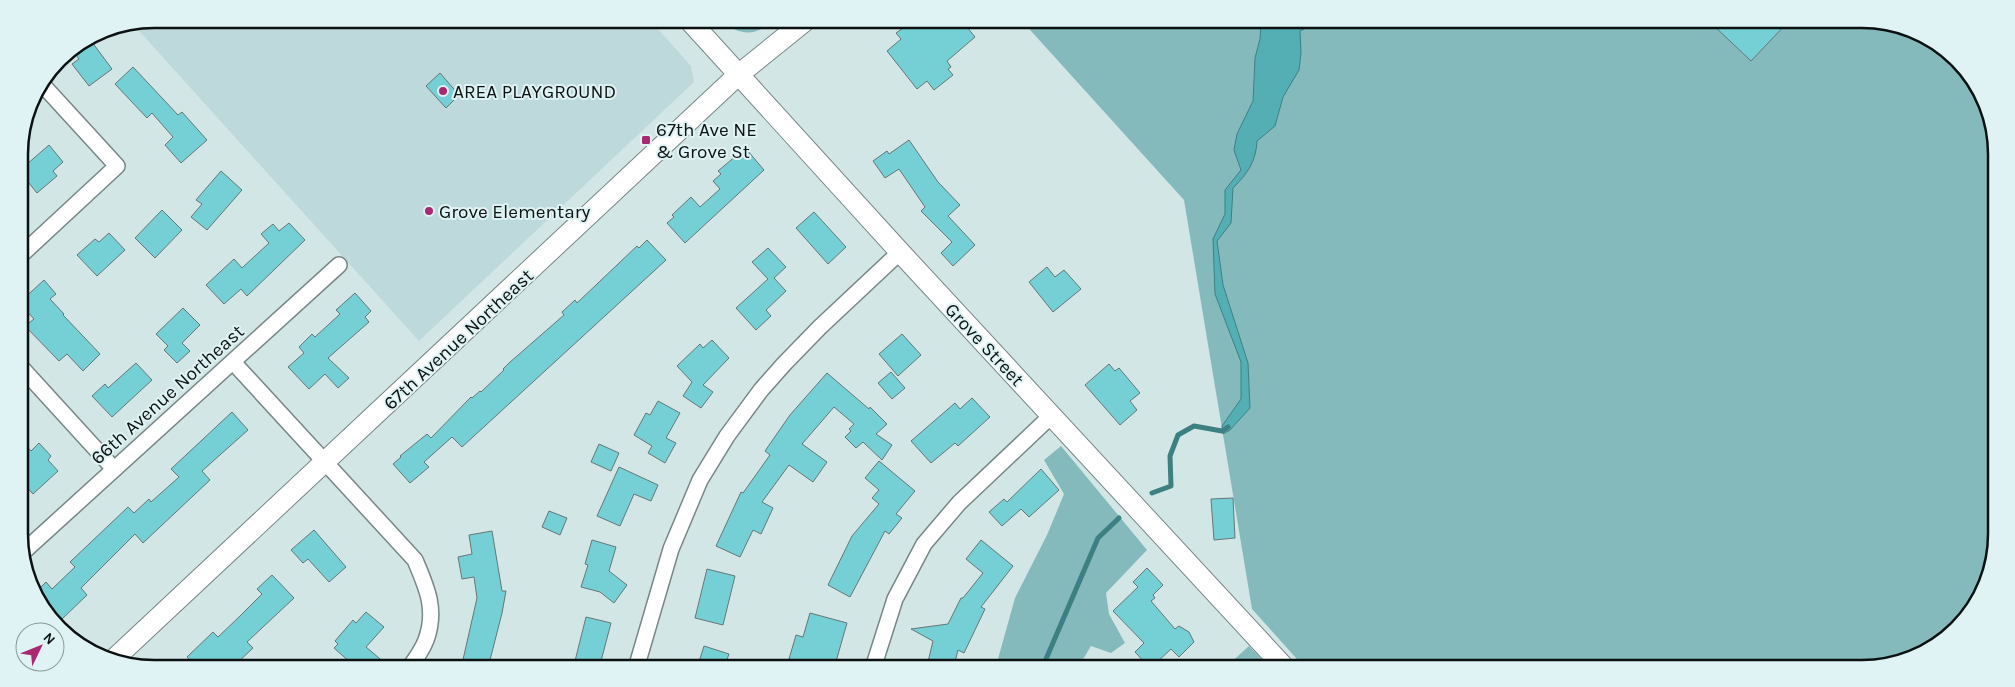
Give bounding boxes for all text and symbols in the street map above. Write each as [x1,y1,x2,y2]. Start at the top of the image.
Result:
place label: AREA PLAYGROUND [453,81,616,103]
marker: AREA PLAYGROUND [437,85,449,97]
place label: 67th Ave NE & Grove St [656,119,757,163]
marker: 67th Ave NE & Grove St [640,134,652,146]
place label: Grove Elementary [439,201,591,223]
marker: Grove Elementary [423,205,435,217]
street label: 67th Avenue Northeast [379,265,538,415]
street label: Grove Street [940,299,1028,391]
street label: 66th Avenue Northeast [87,320,249,469]
north arrow [15,622,65,672]
text: N [39,629,59,648]

